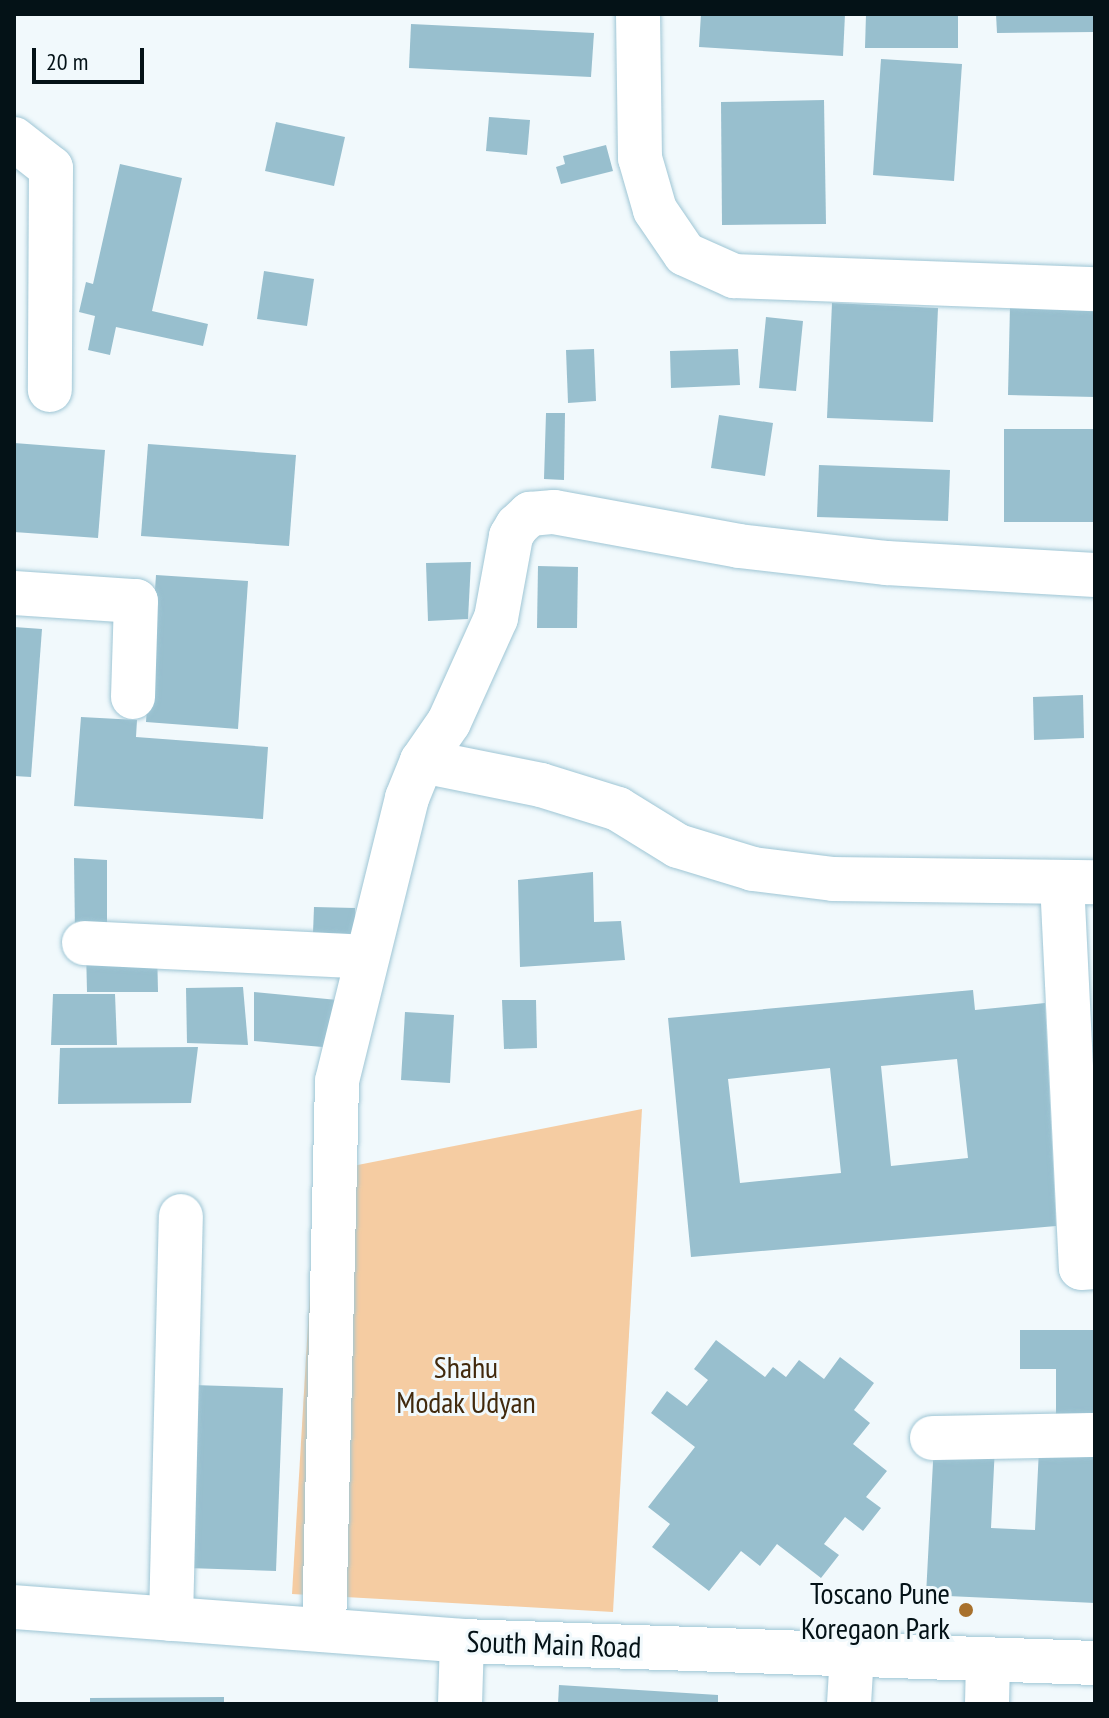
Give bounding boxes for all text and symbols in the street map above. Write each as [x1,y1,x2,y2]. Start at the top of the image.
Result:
scale bar [36,32,148,82]
text: 20 m [46,46,88,77]
park label: Shahu Modak Udyan [396,1349,536,1420]
place label: Toscano Pune Koregaon Park [801,1575,950,1646]
marker: Toscano Pune Koregaon Park [957,1601,975,1619]
street label: South Main Road [466,1623,642,1665]

